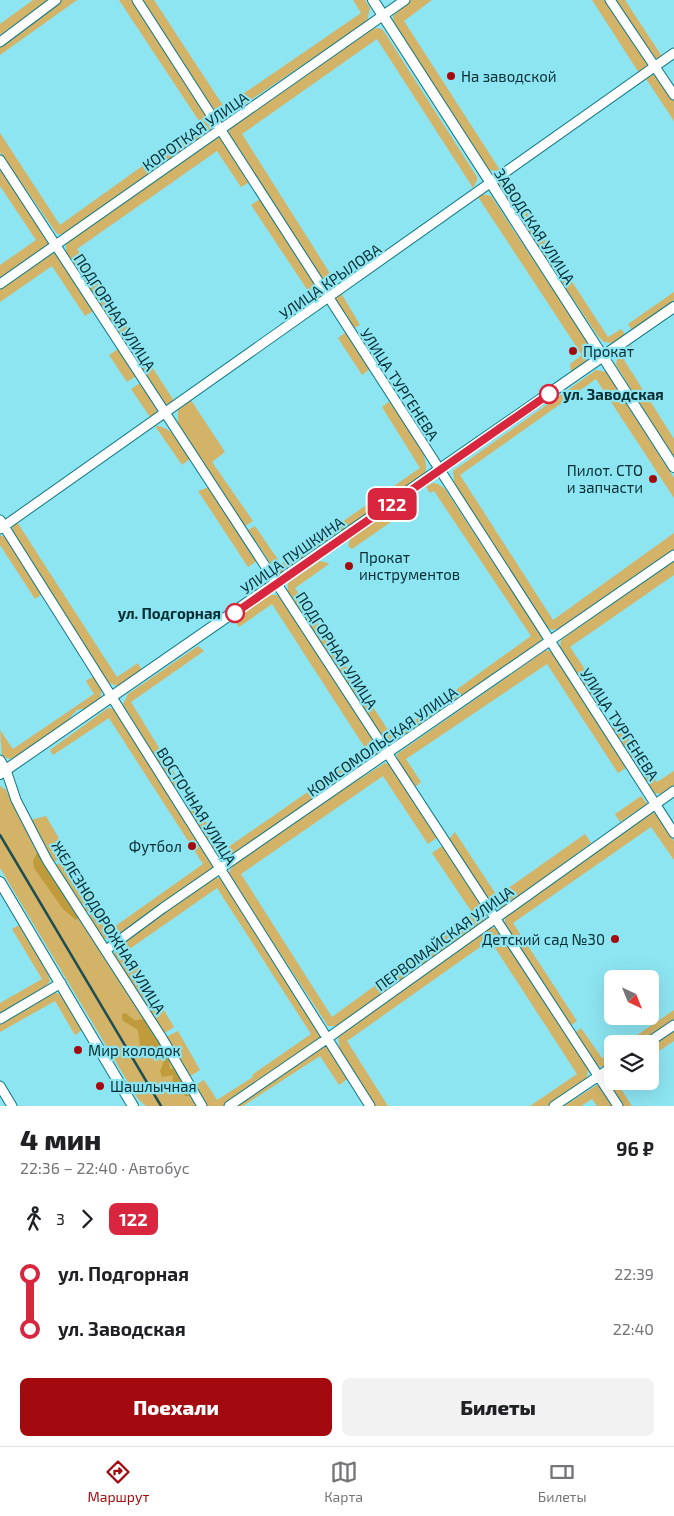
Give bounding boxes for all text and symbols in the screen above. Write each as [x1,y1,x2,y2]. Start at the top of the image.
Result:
place label: На заводской [461,67,557,85]
marker: На заводской [445,70,457,82]
street label: КОРОТКАЯ УЛИЦА [139,87,252,174]
street label: ЗАВОДСКАЯ УЛИЦА [491,165,579,288]
street label: УЛИЦА КРЫЛОВА [276,239,385,323]
street label: ПОДГОРНАЯ УЛИЦА [70,250,160,375]
street label: УЛИЦА ТУРГЕНЕВА [357,325,443,444]
place label: Прокат [583,342,634,360]
marker: Прокат [567,345,579,357]
marker: ул. Заводская [539,384,559,404]
place label: ул. Заводская [563,385,664,403]
place label: Пилот. СТО и запчасти [567,461,643,496]
marker: Пилот. СТО и запчасти [647,473,659,485]
line badge: 122 [363,488,421,520]
text: 122 [378,493,406,515]
street label: УЛИЦА ПУШКИНА [237,512,348,597]
place label: Прокат инструментов [359,548,460,584]
marker: Прокат инструментов [343,560,355,572]
street label: ПОДГОРНАЯ УЛИЦА [292,588,382,713]
marker: ул. Подгорная [225,603,245,623]
place label: ул. Подгорная [118,604,221,622]
street label: УЛИЦА ТУРГЕНЕВА [577,665,663,784]
street label: КОМСОМОЛЬСКАЯ УЛИЦА [303,682,461,800]
street label: ВОСТОЧНАЯ УЛИЦА [154,744,241,869]
street label: ЖЕЛЕЗНОДОРОЖНАЯ УЛИЦА [48,837,170,1017]
place label: Футбол [129,837,182,856]
marker: Футбол [186,840,198,852]
street label: ПЕРВОМАЙСКАЯ УЛИЦА [371,881,517,994]
place label: Детский сад №30 [482,930,605,948]
marker: Детский сад №30 [609,933,621,945]
north arrow [604,970,659,1025]
map controls [604,970,659,1090]
button: layers [604,1035,659,1090]
place label: Мир колодок [88,1041,181,1059]
marker: Мир колодок [72,1044,84,1056]
place label: Шашлычная [110,1077,197,1095]
marker: Шашлычная [94,1080,106,1092]
text: 4 мин [20,1122,101,1156]
text: 96 ₽ [616,1137,654,1160]
text: 22:36 – 22:40 · Автобус [20,1158,190,1177]
icon: walk [20,1205,48,1233]
icon: forward [73,1205,101,1233]
text: 122 [119,1208,148,1230]
text: 3 [56,1209,65,1228]
text: ул. Подгорная [58,1262,189,1285]
text: 22:39 [614,1264,654,1283]
text: ул. Заводская [58,1317,186,1340]
text: 22:40 [613,1319,654,1338]
button: Поехали [20,1378,332,1436]
button: Билеты [342,1378,654,1436]
tab: Маршрут [87,1458,149,1505]
tab: Карта [324,1458,363,1505]
tab: Билеты [538,1458,587,1505]

